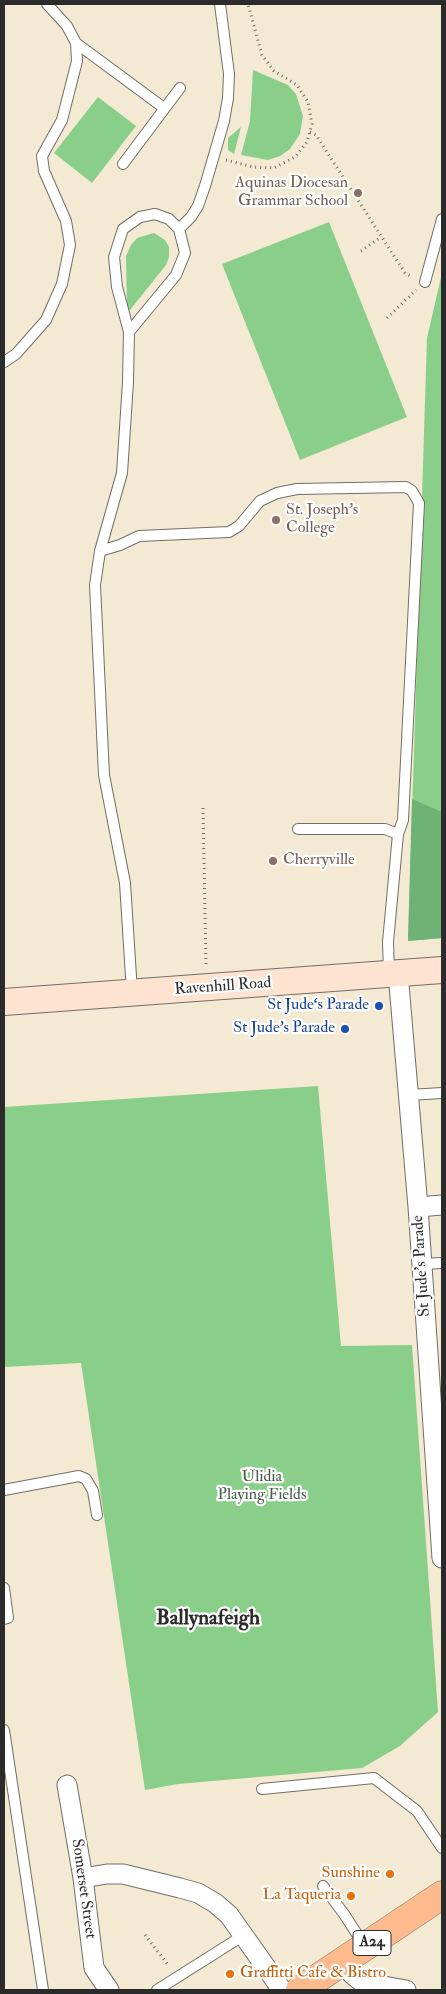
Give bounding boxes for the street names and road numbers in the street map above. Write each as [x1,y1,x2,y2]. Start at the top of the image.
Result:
street label: Ravenhill Road [174,974,272,1000]
street label: St Jude's Parade [409,1215,435,1317]
street label: Somerset Street [66,1838,100,1940]
road number: A24 [353,1930,391,1956]

